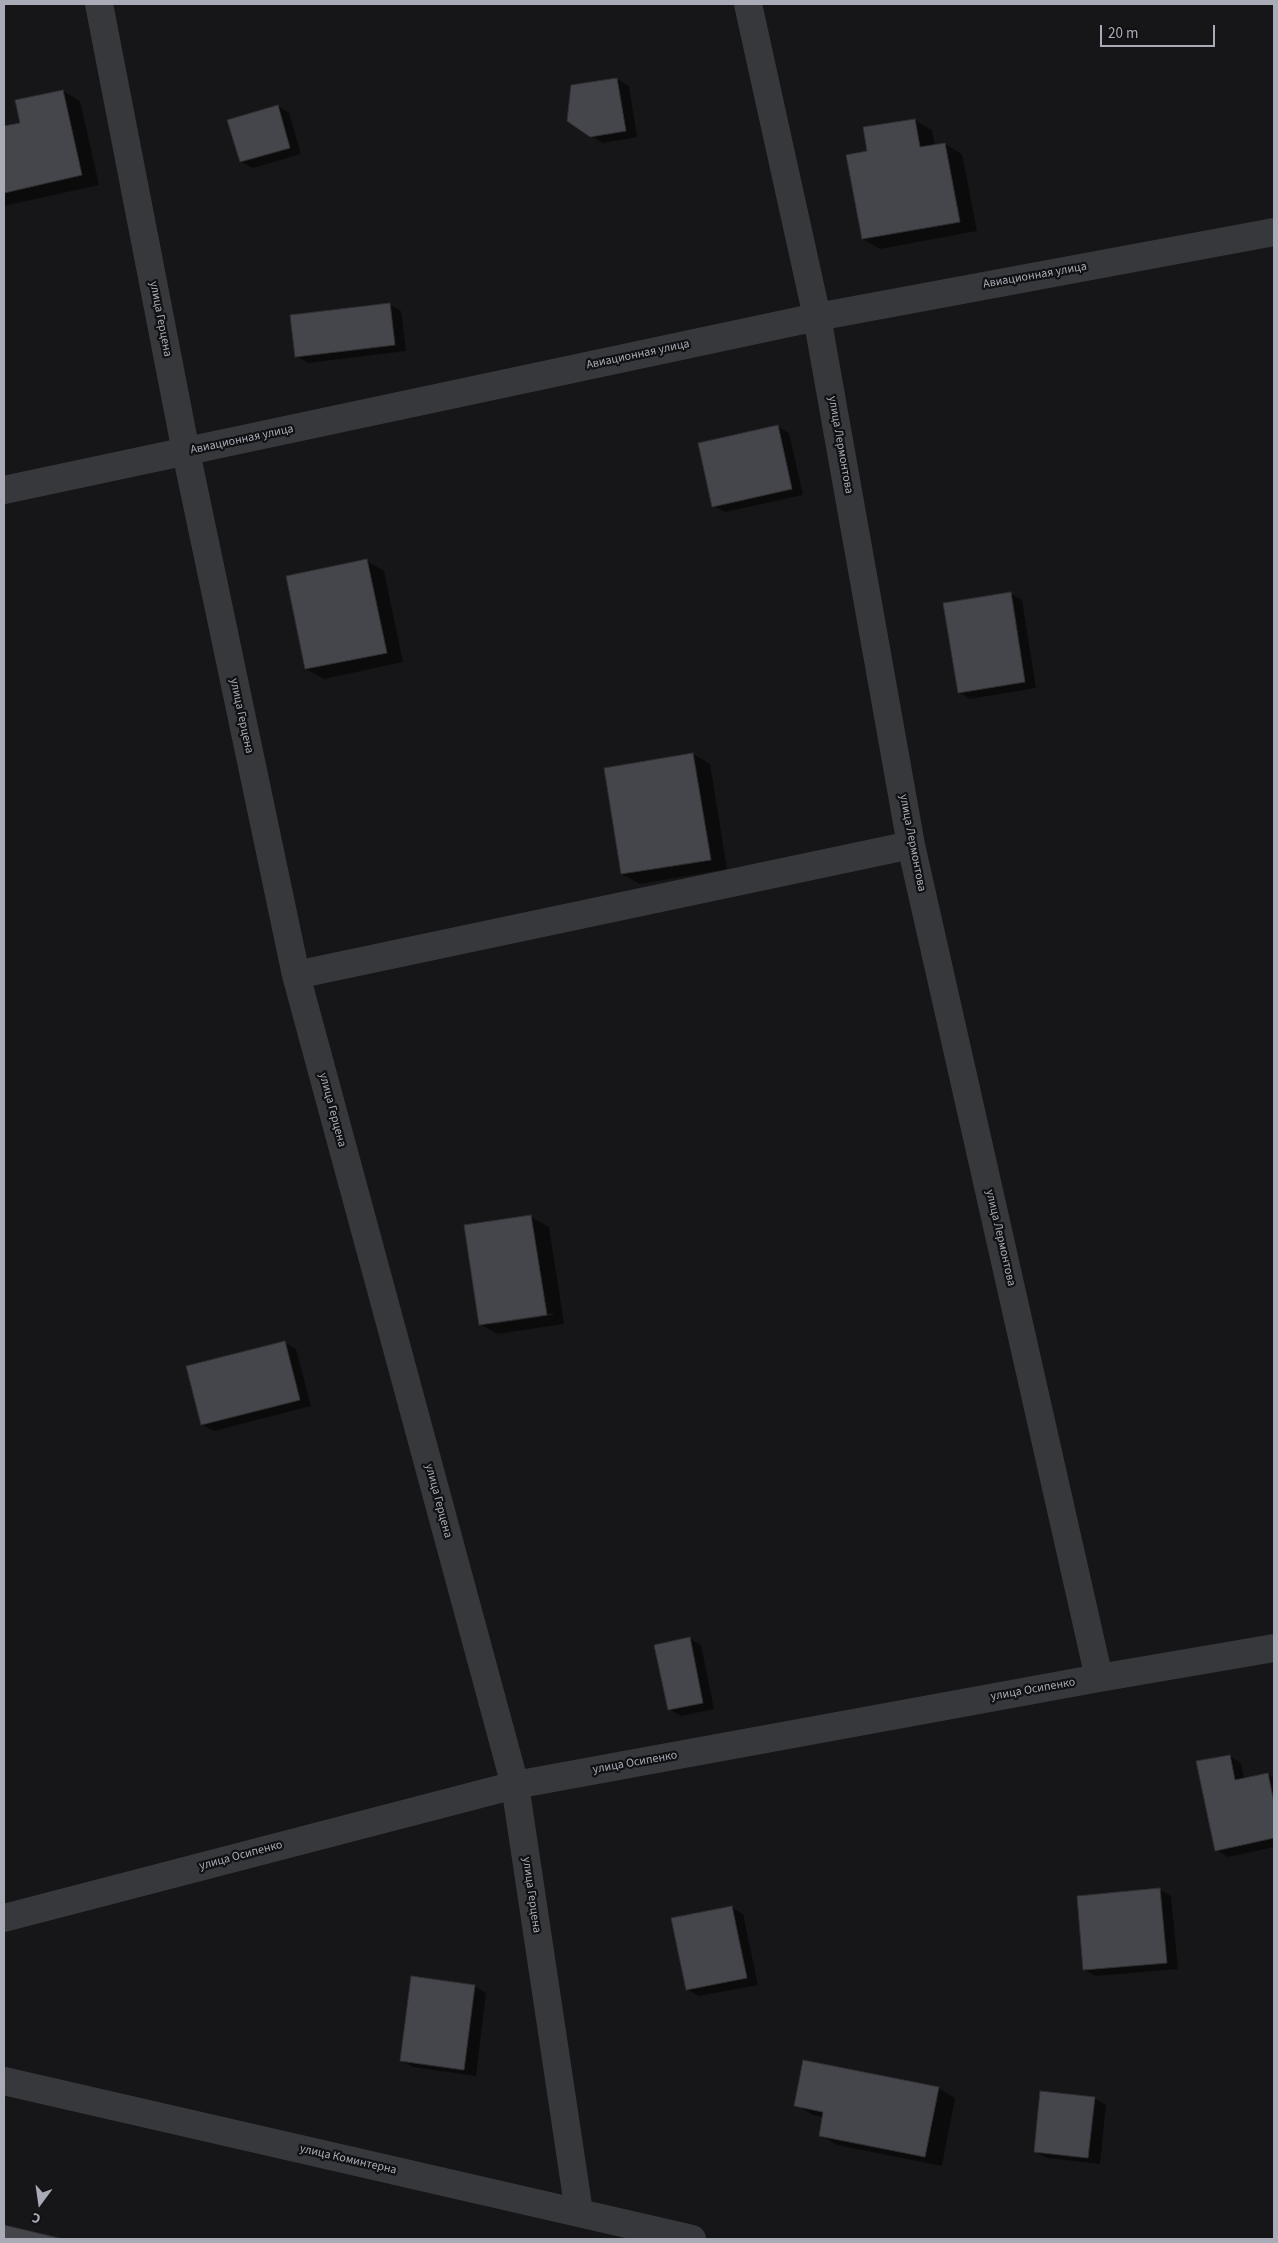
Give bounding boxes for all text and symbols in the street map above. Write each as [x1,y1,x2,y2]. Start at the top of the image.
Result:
scale bar [1103,15,1218,47]
text: 20 m [1108,23,1138,44]
street label: Авиационная улица [982,260,1088,292]
street label: улица Герцена [146,280,174,358]
street label: Авиационная улица [585,337,691,373]
street label: улица Лермонтова [824,395,856,495]
street label: Авиационная улица [189,422,295,458]
street label: улица Герцена [226,677,256,755]
street label: улица Лермонтова [895,793,929,893]
street label: улица Герцена [315,1071,349,1149]
street label: улица Лермонтова [982,1188,1018,1288]
street label: улица Герцена [421,1462,455,1540]
street label: улица Осипенко [990,1675,1076,1705]
street label: улица Осипенко [592,1748,678,1778]
street label: улица Осипенко [198,1838,284,1874]
street label: улица Герцена [519,1856,543,1934]
street label: улица Коминтерна [298,2142,398,2178]
north arrow [15,2178,65,2228]
text: С [30,2207,43,2228]

